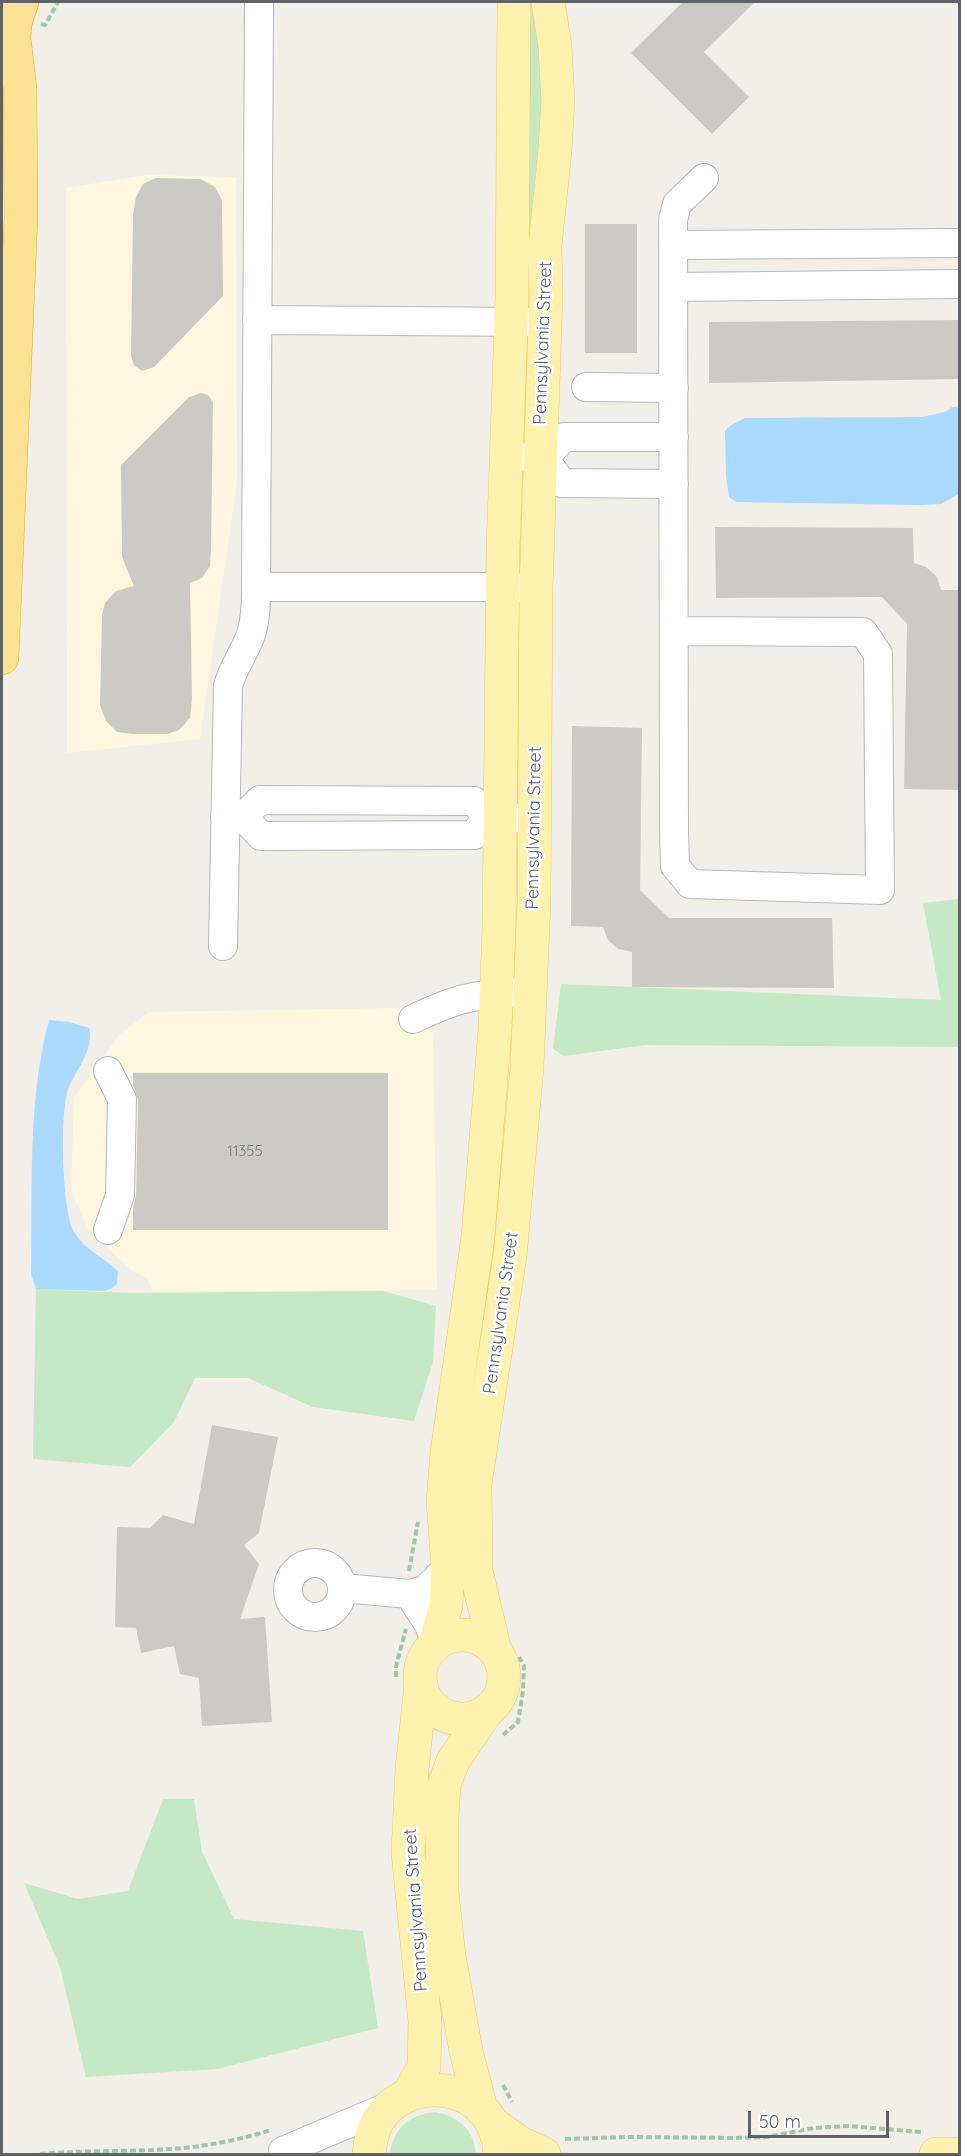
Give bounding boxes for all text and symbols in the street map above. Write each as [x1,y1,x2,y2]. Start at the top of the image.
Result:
street label: Pennsylvania Street [529,261,557,425]
street label: Pennsylvania Street [522,746,546,910]
house number: 11355 [227,1142,263,1160]
street label: Pennsylvania Street [479,1231,523,1395]
street label: Pennsylvania Street [400,1828,432,1992]
scale bar [751,2099,892,2137]
text: 50 m [759,2110,801,2133]

